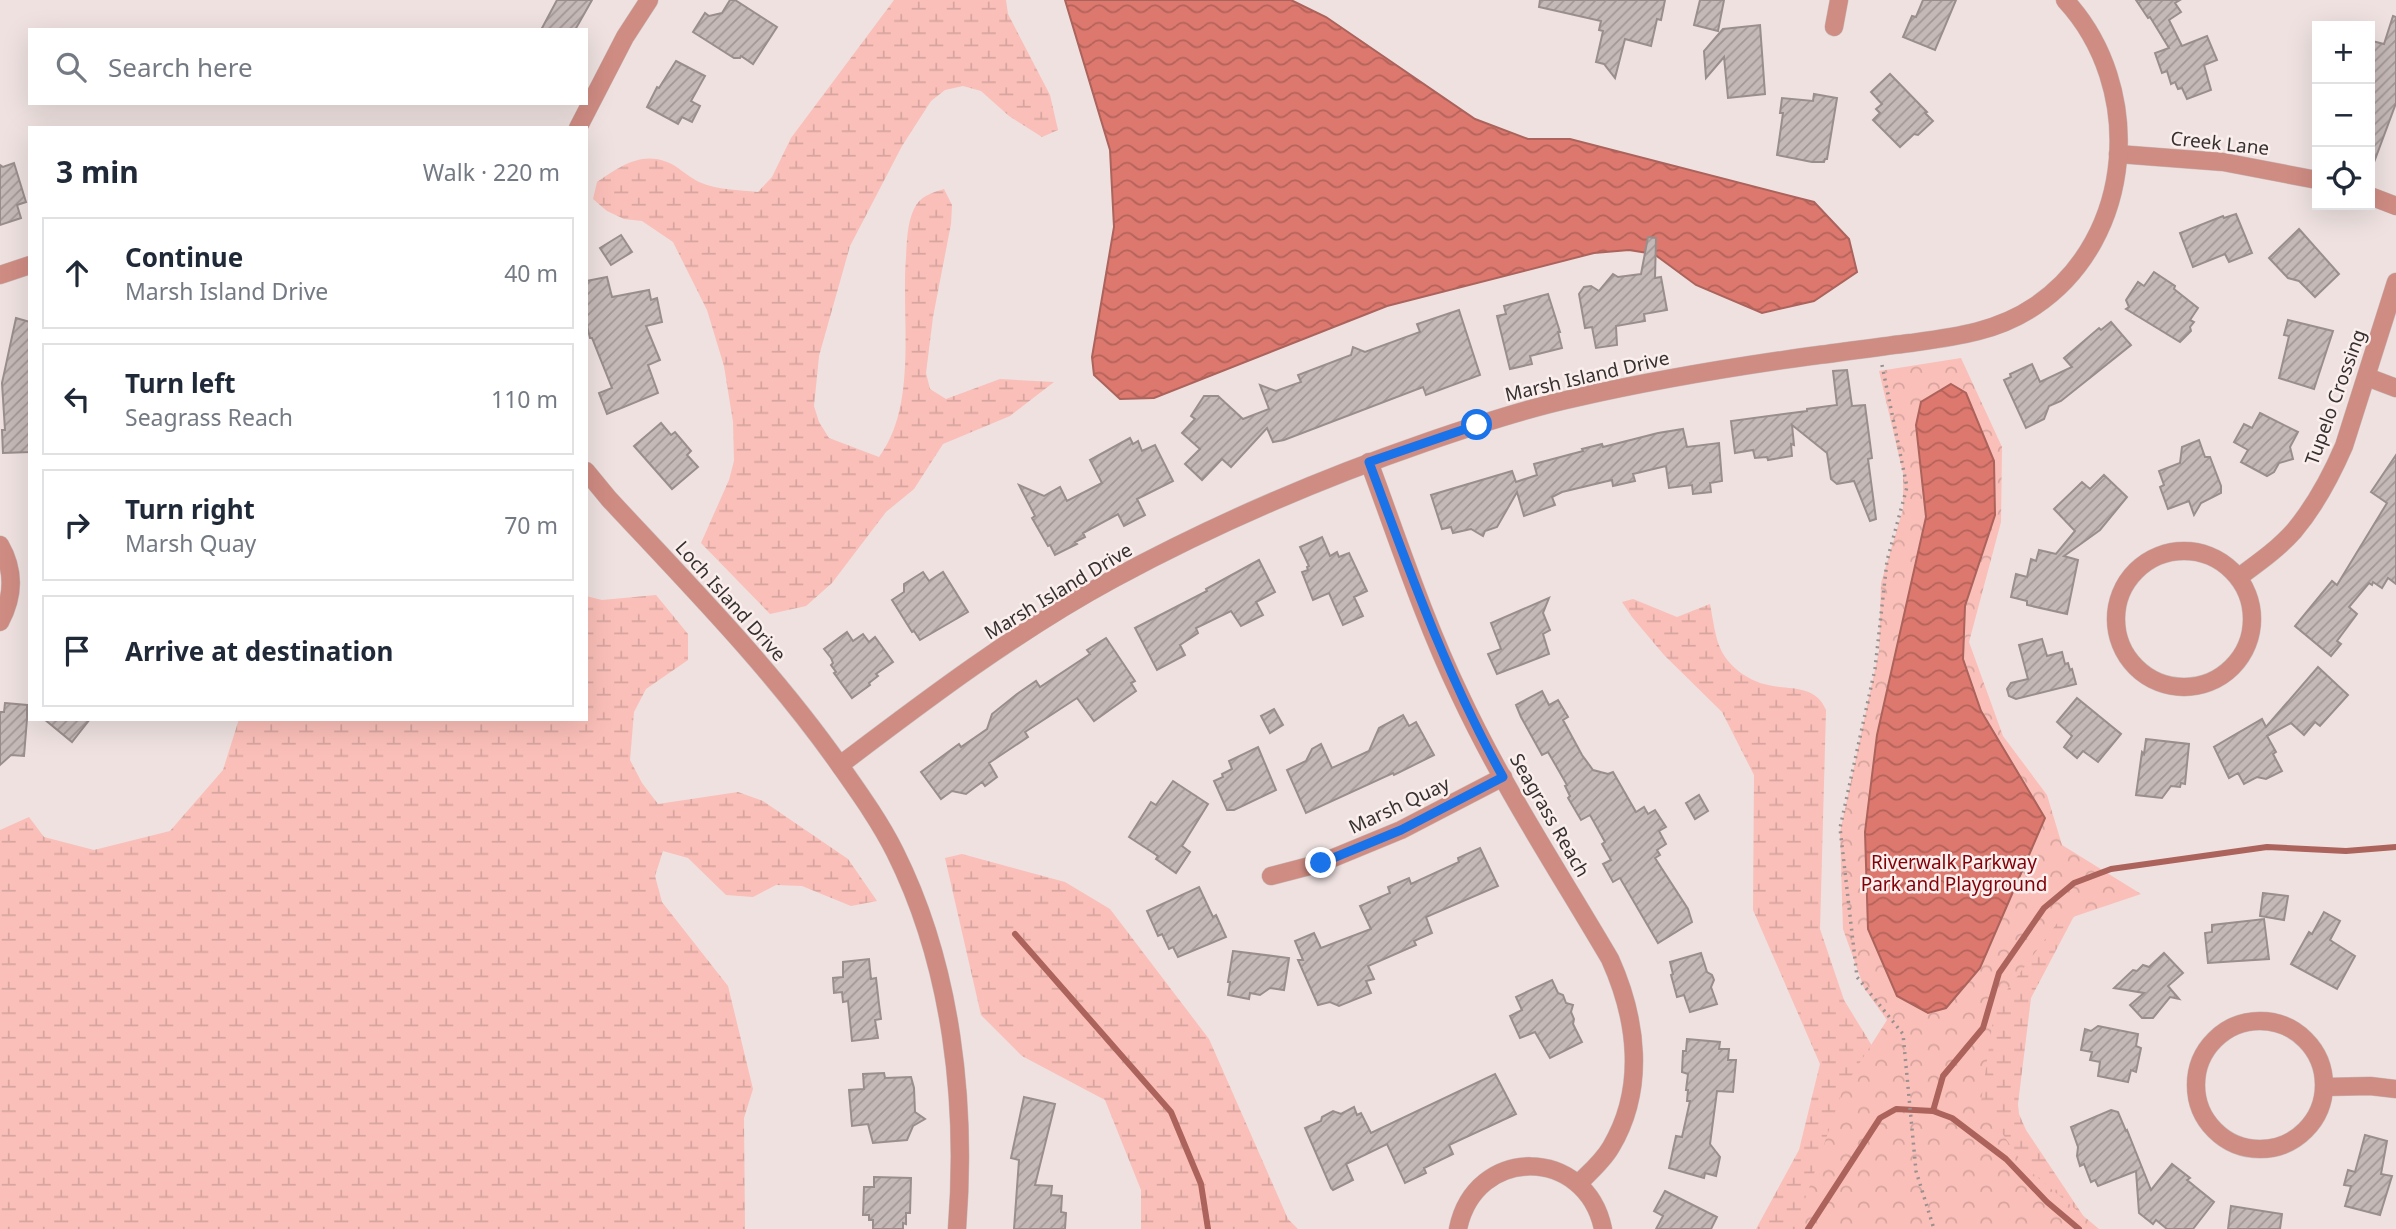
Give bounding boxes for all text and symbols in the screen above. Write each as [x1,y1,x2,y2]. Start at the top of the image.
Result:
map controls [2312,21,2375,210]
button: + [2312,21,2375,84]
search box [28,28,588,105]
icon: search [52,48,90,86]
text: Search here [108,49,253,85]
button: − [2312,84,2375,147]
street label: Creek Lane [2169,125,2271,161]
button: locate [2312,147,2375,210]
text: 3 min [56,151,139,192]
text: Walk · 220 m [423,156,560,188]
text: Continue [125,239,243,275]
icon: ahead [58,254,96,292]
text: 40 m [504,257,558,289]
text: Marsh Island Drive [125,275,328,307]
street label: Tupelo Crossing [2298,326,2372,468]
street label: Marsh Island Drive [1502,344,1672,408]
text: Turn left [125,365,236,401]
icon: left [58,380,96,418]
text: 110 m [491,383,558,415]
text: Seagrass Reach [125,401,293,433]
route start [1461,409,1492,440]
text: Turn right [125,491,255,527]
icon: right [58,506,96,544]
text: 70 m [504,509,558,541]
text: Marsh Quay [125,527,256,559]
street label: Loch Island Drive [670,535,792,667]
street label: Marsh Island Drive [979,537,1137,645]
icon: arrive [58,632,96,670]
text: Arrive at destination [125,633,394,669]
street label: Seagrass Reach [1504,748,1596,882]
street label: Marsh Quay [1344,770,1454,840]
route end [1305,847,1336,878]
park label: Riverwalk Parkway Park and Playground [1861,849,2047,897]

